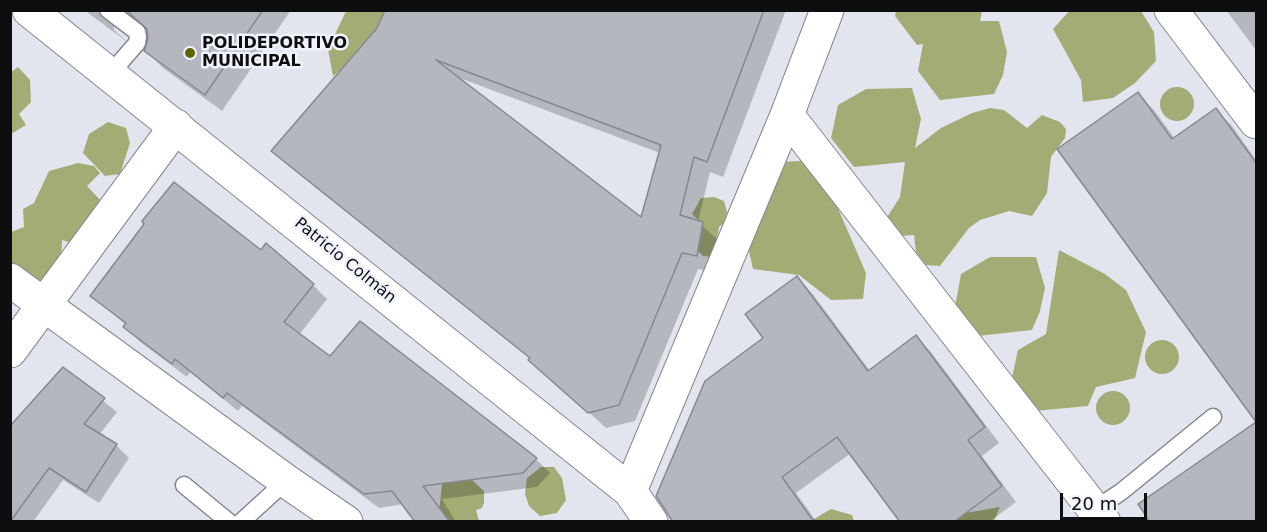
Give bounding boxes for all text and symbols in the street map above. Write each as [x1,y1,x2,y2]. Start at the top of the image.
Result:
place label: POLIDEPORTIVO MUNICIPAL [202,34,347,72]
marker: POLIDEPORTIVO MUNICIPAL [183,46,197,60]
street label: Patricio Colmán [290,214,400,308]
scale bar [1063,481,1150,519]
text: 20 m [1071,493,1117,514]

